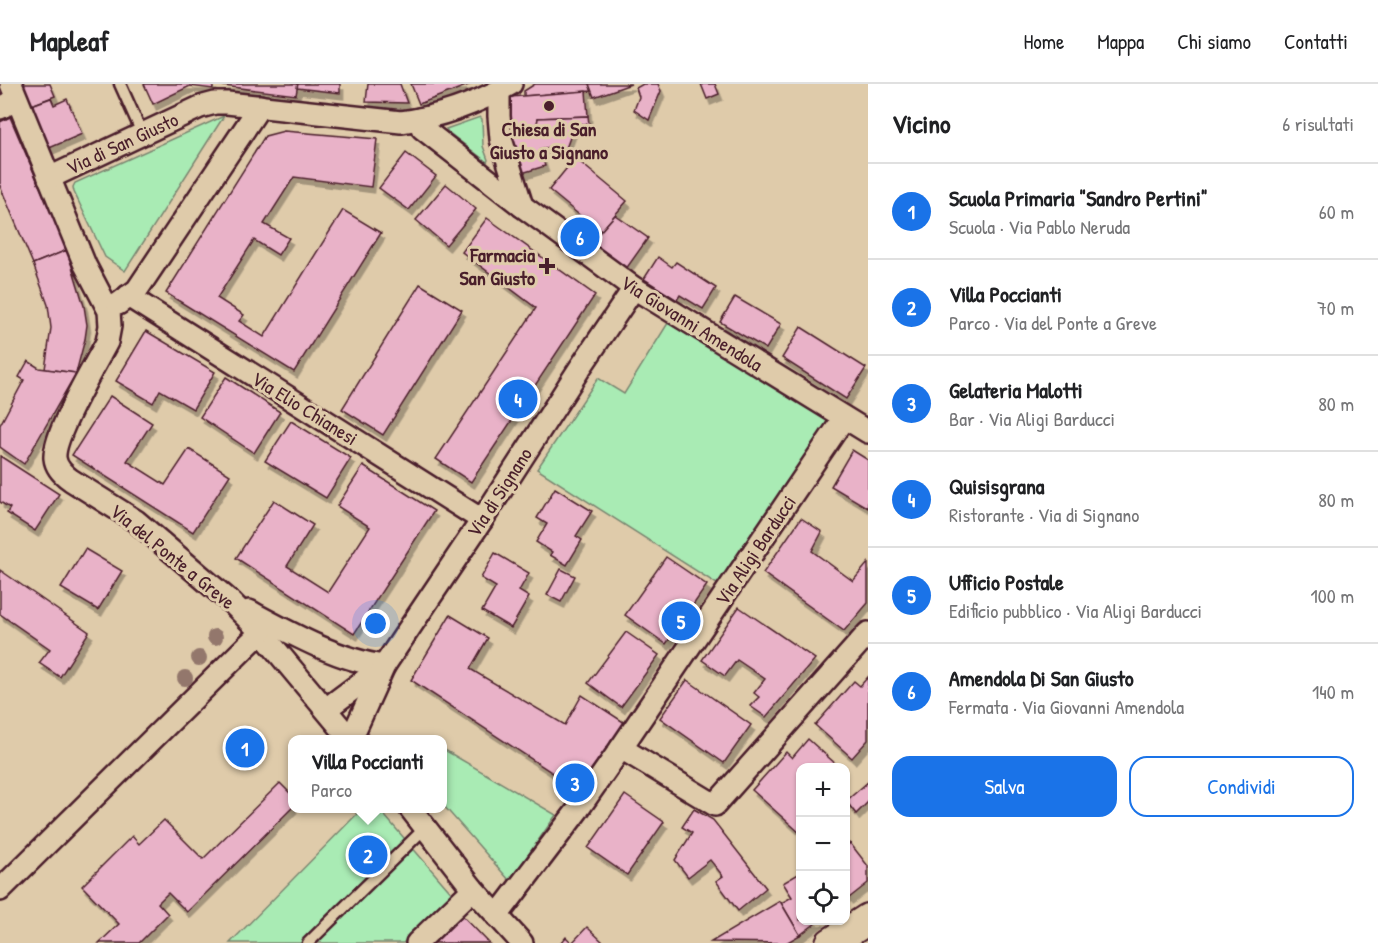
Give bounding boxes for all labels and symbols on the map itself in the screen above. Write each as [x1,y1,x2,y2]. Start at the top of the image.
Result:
marker: Chiesa di San Giusto a Signano [542,99,556,113]
street label: Via di San Giusto [62,105,182,181]
place label: Chiesa di San Giusto a Signano [490,115,608,166]
pin: 6 [560,214,600,260]
place label: Farmacia San Giusto [460,241,535,291]
marker: Farmacia San Giusto [540,259,554,273]
street label: Via Giovanni Amendola [616,268,768,378]
street label: Via Elio Chianesi [247,365,363,451]
pin: 4 [498,376,538,422]
street label: Via di Signano [460,442,538,542]
street label: Via Aligi Barducci [708,490,802,610]
street label: Via del Ponte a Greve [105,497,241,615]
pin: 5 [662,598,700,644]
your location [361,609,390,638]
pin: 1 [226,726,264,770]
pin: 3 [556,760,594,806]
pin: 2 [348,832,388,878]

